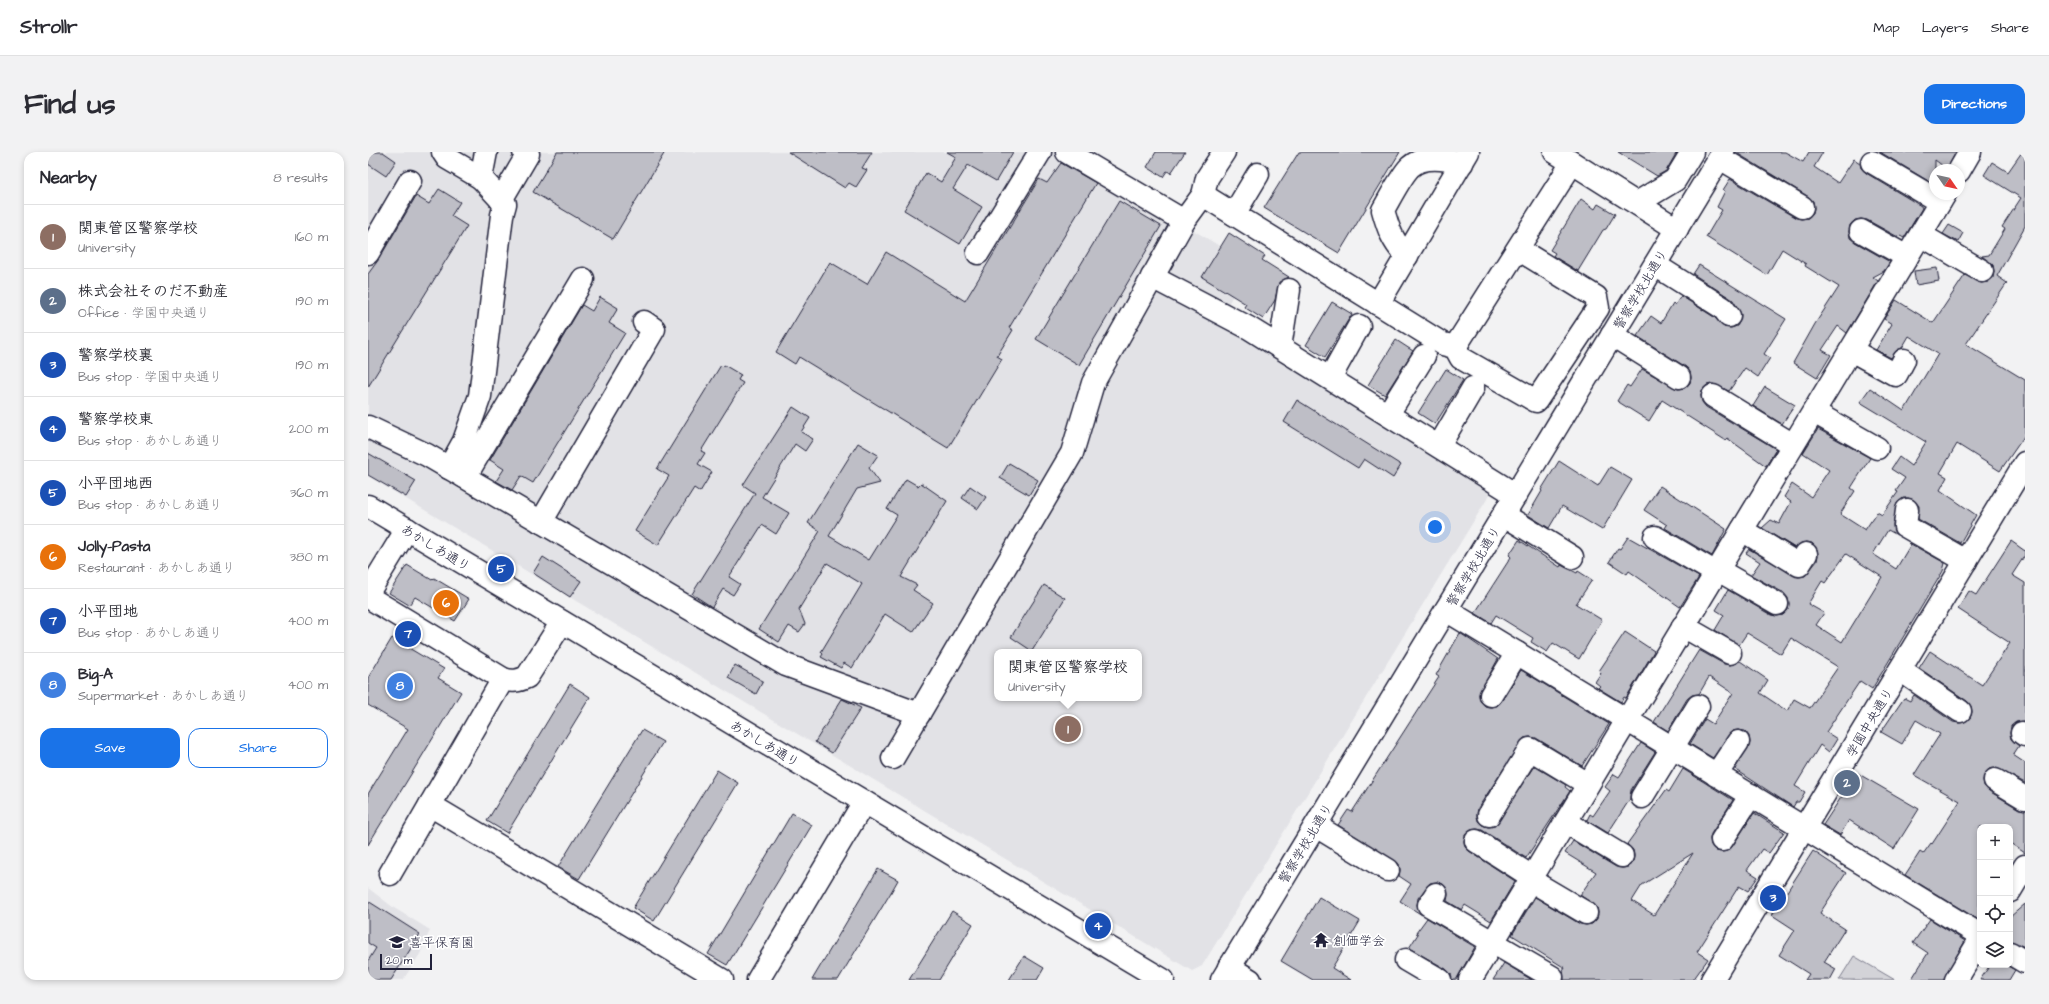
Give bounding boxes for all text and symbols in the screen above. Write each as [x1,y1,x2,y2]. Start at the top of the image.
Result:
text: Strollr [20,14,78,41]
text: Map [1873,18,1900,38]
text: Layers [1922,18,1969,38]
text: Share [1991,18,2029,38]
button: Directions [1924,84,2025,124]
text: Find us [24,85,115,124]
north arrow [1929,164,1965,200]
text: Nearby [40,166,97,190]
text: 8 results [273,169,328,187]
text: 関東管区警察学校 [78,218,198,239]
text: 1 [52,228,54,246]
text: 160 m [295,228,328,246]
text: University [78,239,136,257]
street label: 警察学校北通り [1610,246,1672,333]
text: 株式会社そのだ不動産 [78,281,228,302]
text: 2 [49,292,57,310]
text: 190 m [295,292,328,310]
text: Office · 学園中央通り [78,304,210,322]
text: 警察学校裏 [78,345,153,366]
text: 3 [50,356,56,374]
text: 190 m [295,356,328,374]
text: Bus stop · 学園中央通り [78,368,222,386]
text: 警察学校東 [78,409,153,430]
text: 4 [49,420,57,438]
text: 200 m [289,420,328,438]
text: Bus stop · あかしあ通り [78,432,222,450]
text: 小平団地西 [78,473,153,494]
text: 5 [48,484,58,502]
text: 360 m [290,484,328,502]
text: Bus stop · あかしあ通り [78,496,222,514]
your location [1425,517,1445,537]
street label: あかしあ通り [397,520,474,576]
street label: 警察学校北通り [1443,523,1505,610]
text: Jolly-Pasta [78,536,150,557]
text: 6 [49,548,57,566]
text: 380 m [289,548,328,566]
pin: 5 [488,554,514,584]
text: Restaurant · あかしあ通り [78,559,235,577]
pin: 6 [433,588,459,618]
text: 小平団地 [78,601,138,622]
text: 7 [49,612,57,630]
text: 400 m [287,612,328,630]
pin: 7 [395,619,421,649]
text: Bus stop · あかしあ通り [78,624,222,642]
popup [994,649,1142,701]
text: 関東管区警察学校 [1008,657,1128,678]
text: Big-A [78,664,113,685]
pin: 8 [387,671,413,701]
text: 8 [49,676,57,694]
text: 400 m [287,676,328,694]
text: University [1008,678,1066,696]
street label: 学園中央通り [1842,684,1898,761]
text: Supermarket · あかしあ通り [78,687,249,705]
pin: 1 [1055,714,1081,744]
street label: あかしあ通り [726,716,803,772]
button: Save [40,728,180,768]
button: Share [188,728,328,768]
pin: 2 [1834,768,1860,798]
street label: 警察学校北通り [1275,800,1337,887]
map controls [1977,824,2013,968]
button: + [1977,824,2013,860]
button: − [1977,860,2013,896]
pin: 3 [1760,883,1786,913]
button: locate [1977,896,2013,932]
pin: 4 [1085,911,1111,941]
temple icon: 創価学会 [1312,931,1330,949]
place label: 創価学会 [1333,932,1385,950]
button: layers [1977,932,2013,968]
school or university icon: 喜平保育園 [388,933,406,951]
place label: 喜平保育園 [409,934,474,952]
scale bar [380,952,432,971]
text: 20 m [386,953,412,968]

